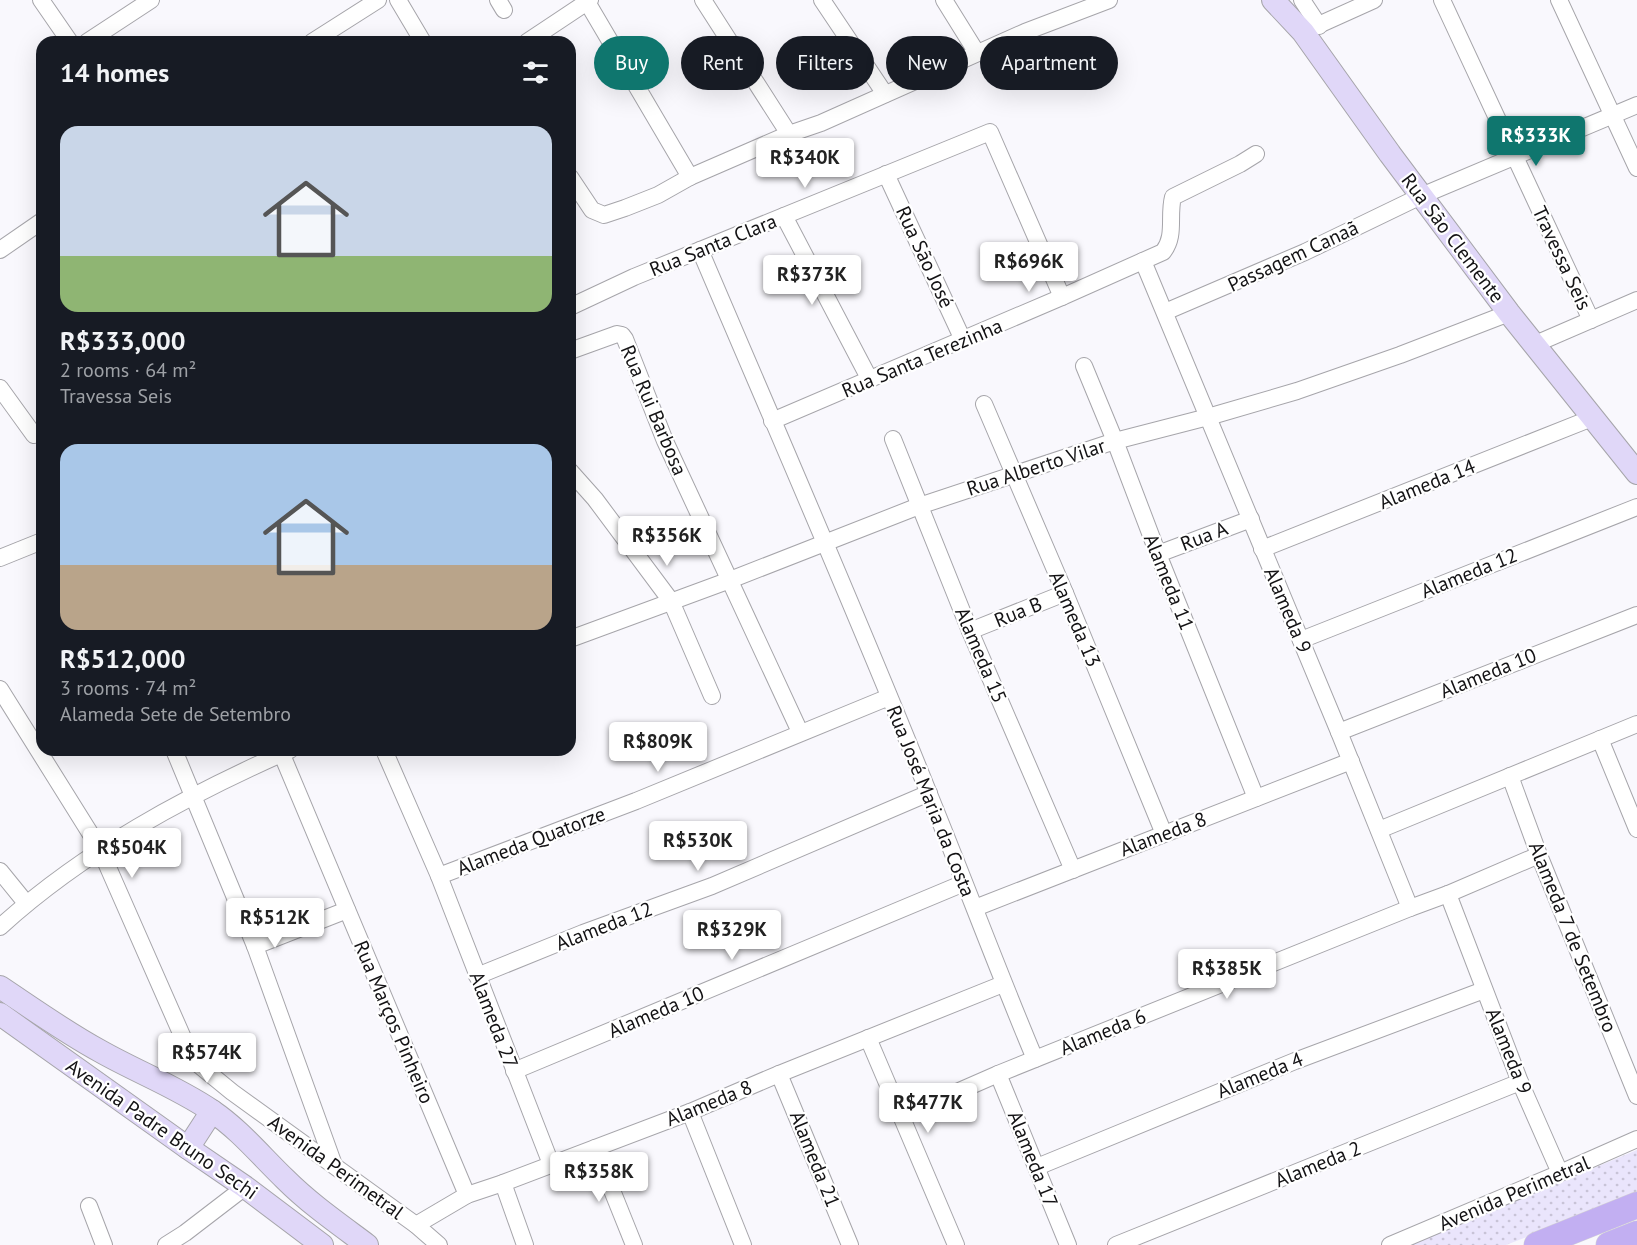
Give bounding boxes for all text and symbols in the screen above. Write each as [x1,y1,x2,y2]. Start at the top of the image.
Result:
chip: Buy [594,36,669,90]
chip: Rent [681,36,764,90]
chip: Filters [776,36,874,90]
chip: New [886,36,968,90]
chip: Apartment [980,36,1118,90]
text: 14 homes [60,56,169,89]
icon: filters [519,56,552,89]
pin: R$333K [1487,116,1585,167]
text: R$333K [1501,122,1571,148]
pin: R$340K [756,138,854,189]
text: R$340K [770,144,840,170]
icon: home [252,165,360,273]
street label: Rua São Clemente [1396,168,1510,308]
street label: Rua São José [890,202,960,312]
street label: Travessa Seis [1527,202,1597,314]
street label: Rua Santa Clara [645,208,781,282]
street label: Passagem Canaã [1223,214,1363,298]
pin: R$696K [980,242,1078,293]
text: R$696K [994,248,1064,274]
pin: R$373K [763,255,861,306]
text: R$373K [777,261,847,287]
street label: Rua Santa Terezinha [838,312,1006,404]
text: R$333,000 [60,324,185,357]
street label: Rua Rui Barbosa [615,341,693,479]
text: 2 rooms · 64 m² [60,357,196,383]
text: Travessa Seis [60,383,172,409]
street label: Rua Alberto Vilar [963,432,1109,502]
street label: Alameda 14 [1375,453,1479,515]
icon: home [252,483,360,591]
street label: Rua A [1177,515,1232,557]
pin: R$356K [618,516,716,567]
text: R$356K [632,522,702,548]
street label: Alameda 11 [1138,530,1200,634]
street label: Alameda 12 [1417,542,1521,604]
street label: Alameda 9 [1258,563,1318,657]
street label: Alameda 13 [1043,567,1107,671]
street label: Rua B [990,591,1046,633]
street label: Alameda 15 [949,603,1013,707]
text: R$512,000 [60,642,185,675]
street label: Alameda 10 [1436,642,1540,704]
text: 3 rooms · 74 m² [60,675,196,701]
text: Alameda Sete de Setembro [60,701,291,727]
street label: Rua José Maria da Costa [881,702,981,900]
pin: R$809K [609,722,707,773]
text: R$809K [623,728,693,754]
street label: Alameda Quatorze [453,801,609,881]
street label: Alameda 8 [1116,806,1210,862]
pin: R$530K [649,821,747,872]
text: R$530K [663,827,733,853]
pin: R$504K [83,828,181,879]
text: R$504K [97,834,167,860]
street label: Alameda 7 de Setembro [1523,838,1623,1036]
street label: Alameda 12 [552,896,656,956]
pin: R$512K [226,898,324,949]
text: R$512K [240,904,310,930]
pin: R$329K [683,910,781,961]
text: R$329K [697,916,767,942]
street label: Rua Marços Pinheiro [348,936,440,1108]
pin: R$385K [1178,949,1276,1000]
text: R$385K [1192,955,1262,981]
street label: Alameda 27 [464,968,524,1072]
street label: Alameda 10 [604,980,708,1044]
street label: Alameda 6 [1056,1003,1150,1061]
street label: Alameda 9 [1480,1004,1538,1098]
pin: R$574K [158,1033,256,1084]
text: R$574K [172,1039,242,1065]
street label: Alameda 4 [1213,1046,1307,1104]
street label: Avenida Padre Bruno Sechi [61,1053,263,1205]
street label: Alameda 8 [662,1074,756,1132]
pin: R$477K [879,1083,977,1134]
text: R$477K [893,1089,963,1115]
street label: Alameda 21 [784,1107,846,1211]
street label: Alameda 17 [1002,1107,1064,1211]
street label: Avenida Perimetral [263,1109,409,1225]
street label: Alameda 2 [1271,1135,1365,1193]
street label: Avenida Perimetral [1435,1149,1594,1237]
pin: R$358K [550,1152,648,1203]
text: R$358K [564,1158,634,1184]

